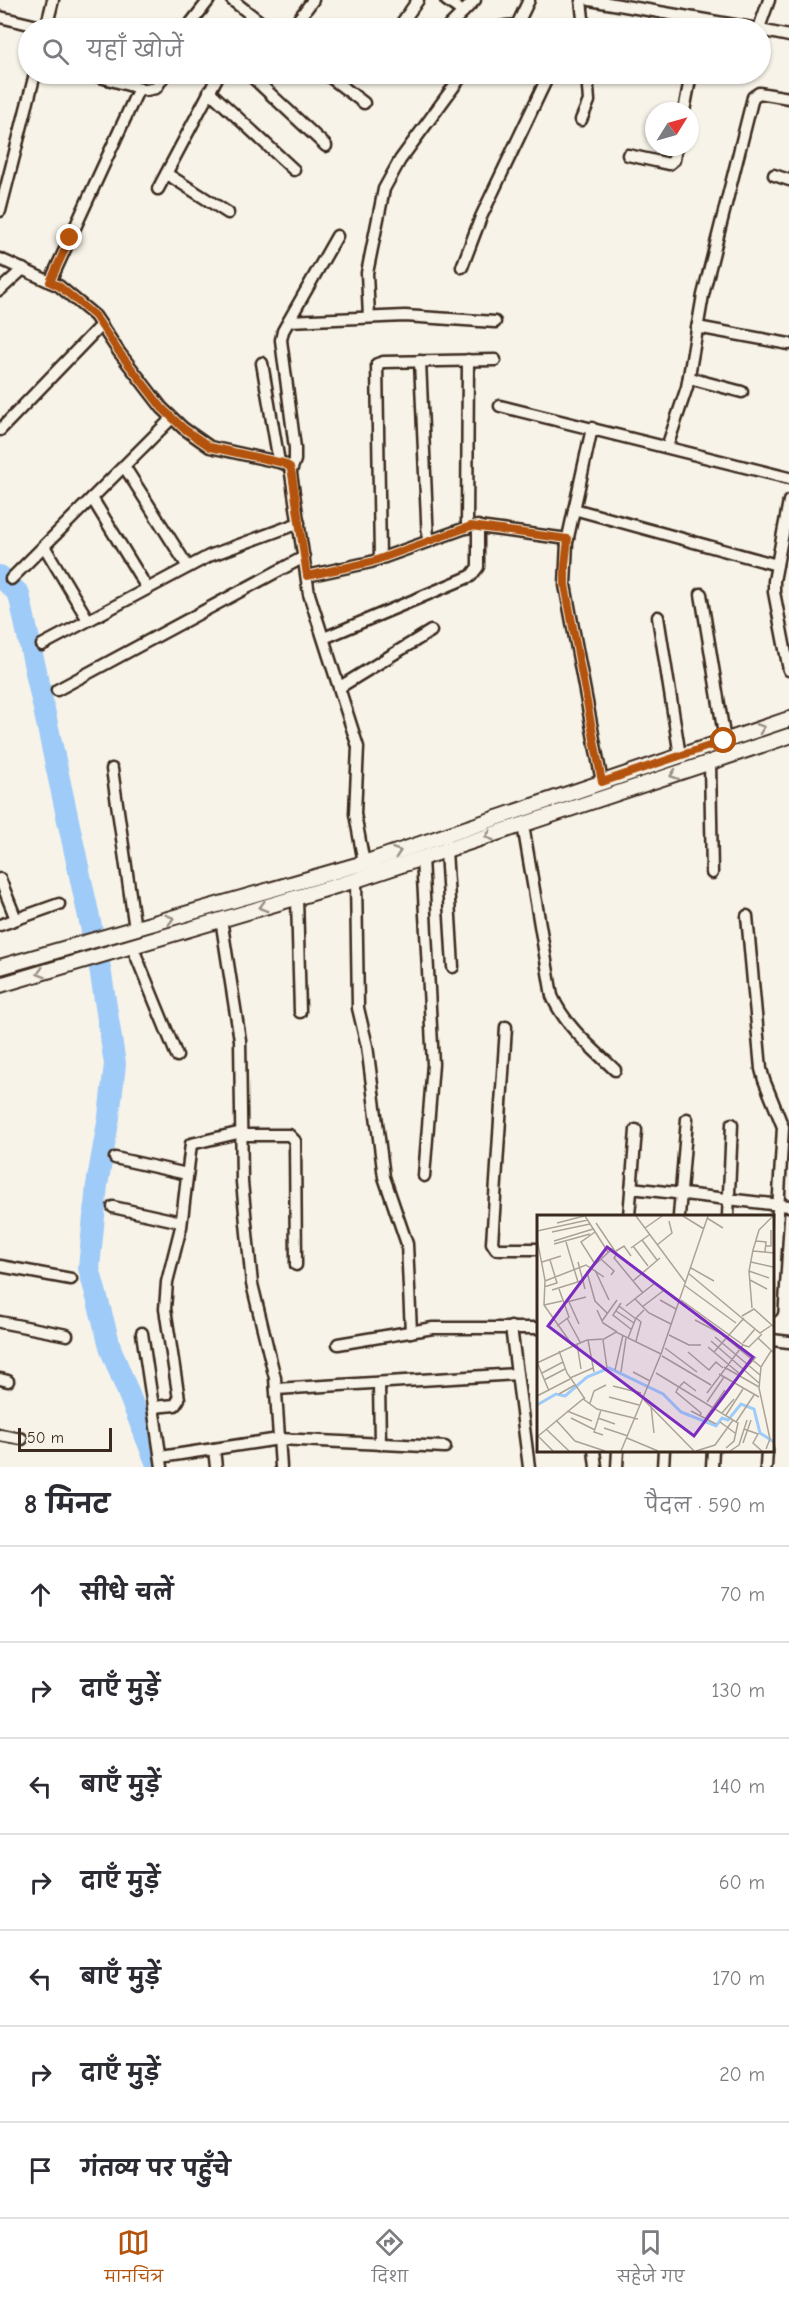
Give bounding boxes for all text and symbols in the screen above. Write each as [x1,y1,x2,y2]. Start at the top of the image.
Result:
search box [18,18,771,84]
icon: search [39,35,72,68]
text: यहाँ खोजें [87,37,183,63]
north arrow [645,102,699,156]
route end [56,224,82,250]
one-way arrow [755,723,766,736]
route start [710,727,736,753]
one-way arrow [669,768,680,781]
one-way arrow [484,829,495,841]
one-way arrow [391,846,402,859]
one-way arrow [258,900,269,912]
one-way arrow [164,914,175,926]
one-way arrow [36,966,47,978]
inset map [537,1215,774,1452]
scale bar [18,1425,112,1452]
text: 50 m [27,1429,64,1447]
text: 8 मिनट [24,1490,110,1520]
text: पैदल · 590 m [645,1494,765,1517]
icon: ahead [24,1578,57,1611]
text: सीधे चलें [81,1580,173,1606]
text: 70 m [720,1583,765,1606]
icon: right [24,1674,57,1707]
text: दाएँ मुड़ें [81,1676,160,1702]
text: 130 m [712,1679,765,1702]
icon: left [24,1770,57,1803]
text: बाएँ मुड़ें [81,1772,160,1798]
text: 140 m [712,1775,765,1798]
icon: right [24,1866,57,1899]
text: दाएँ मुड़ें [81,1868,160,1894]
text: 60 m [719,1871,765,1894]
icon: left [24,1962,57,1995]
text: बाएँ मुड़ें [81,1964,160,1990]
text: 170 m [712,1967,765,1990]
icon: right [24,2058,57,2091]
text: दाएँ मुड़ें [81,2060,160,2086]
text: 20 m [719,2063,765,2086]
icon: arrive [24,2154,57,2187]
text: गंतव्य पर पहुँचे [81,2156,230,2182]
tab: मानचित्र [104,2226,163,2294]
tab: दिशा [372,2226,408,2294]
tab: सहेजे गए [617,2226,685,2294]

